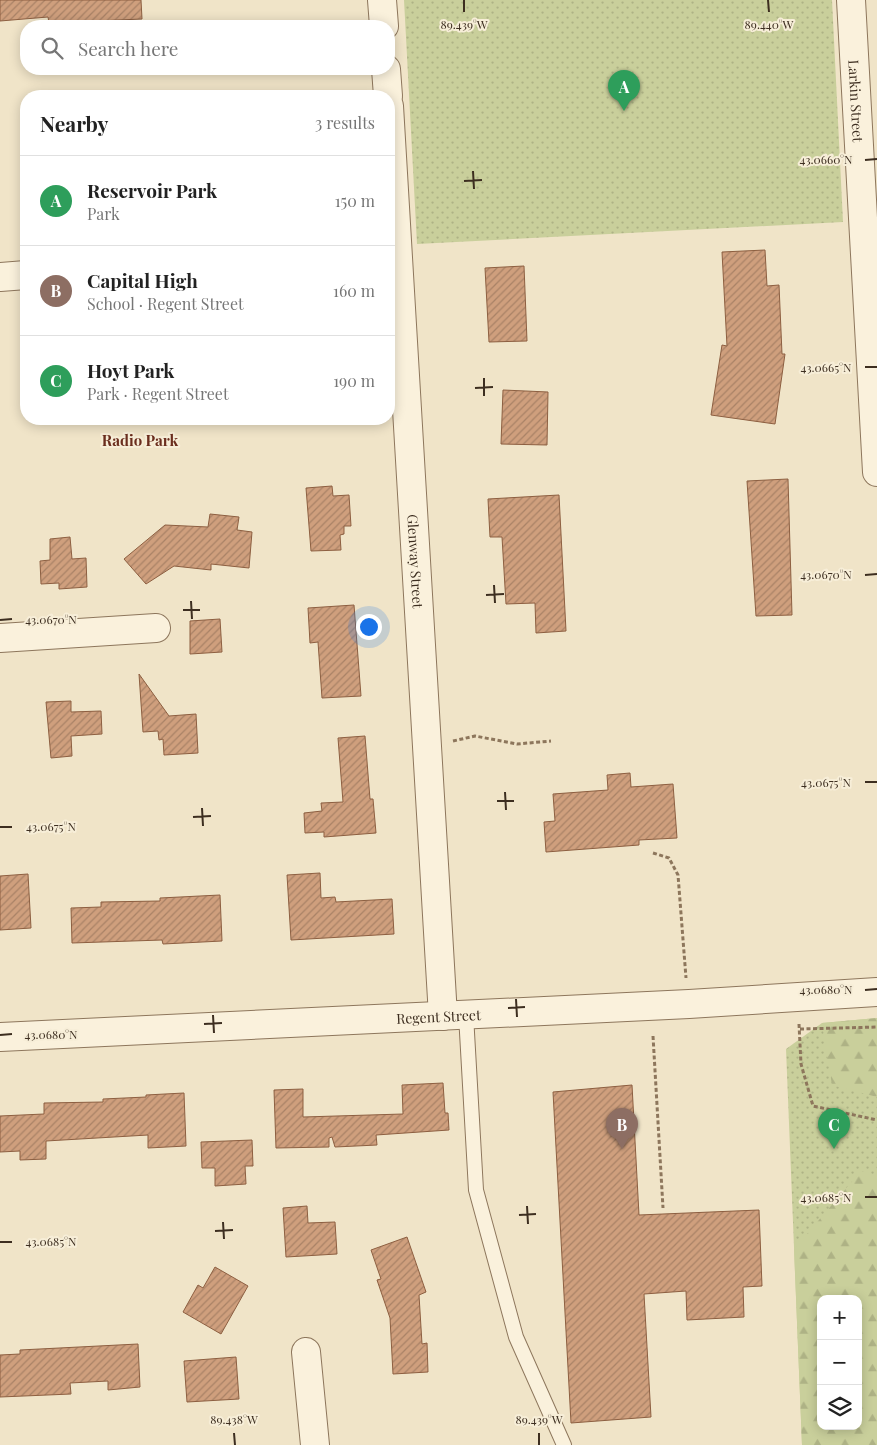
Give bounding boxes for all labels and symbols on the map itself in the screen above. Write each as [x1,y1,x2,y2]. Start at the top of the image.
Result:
text: 89.439°W [440,16,488,32]
text: 89.440°W [745,16,794,32]
street label: Larkin Street [845,59,868,144]
pin: A [608,70,640,111]
text: 43.0660°N [799,151,853,167]
text: 43.0665°N [800,359,852,375]
district label: Radio Park [102,430,178,450]
street label: Glenway Street [404,514,428,610]
text: 43.0670°N [800,566,852,582]
text: 43.0670°N [25,611,77,627]
your location [356,614,382,640]
text: 43.0675°N [801,774,851,790]
text: 43.0675°N [26,818,76,834]
text: 43.0680°N [799,981,853,997]
street label: Regent Street [396,1004,482,1028]
text: 43.0680°N [24,1026,78,1042]
pin: B [606,1108,638,1149]
pin: C [818,1108,850,1149]
text: 43.0685°N [800,1189,852,1205]
text: 43.0685°N [25,1233,77,1249]
text: 89.438°W [210,1411,258,1427]
text: 89.439°W [515,1411,563,1427]

